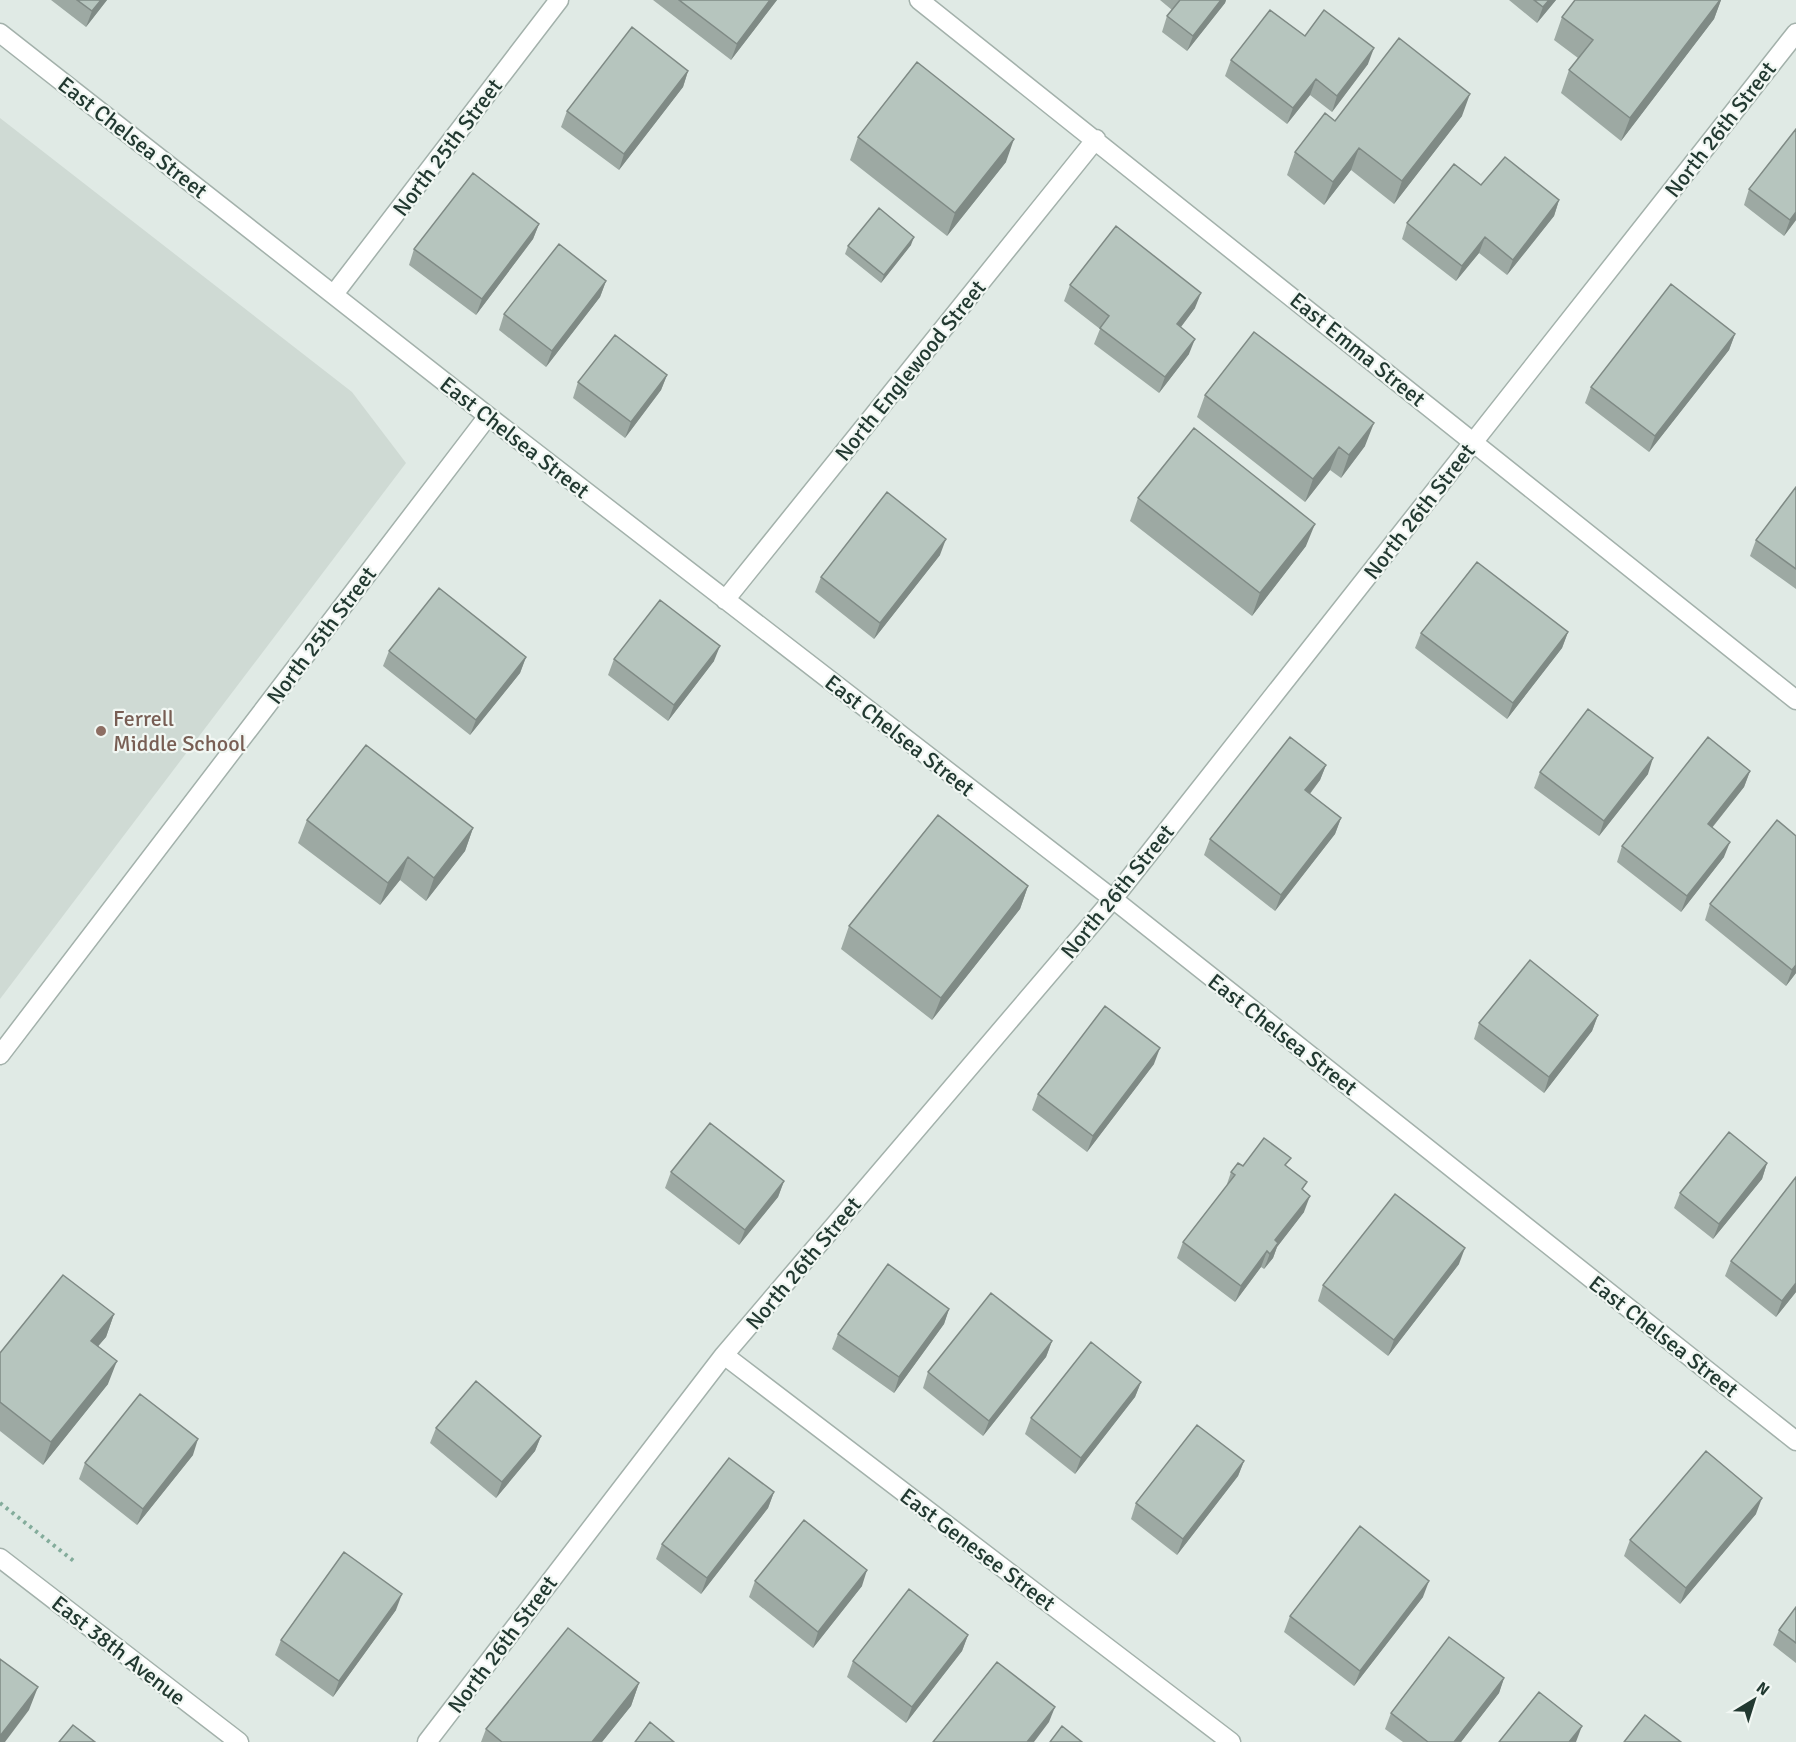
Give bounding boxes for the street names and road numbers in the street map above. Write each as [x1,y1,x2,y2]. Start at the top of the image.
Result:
street label: North 26th Street [1659,56,1782,203]
street label: East Chelsea Street [53,71,213,204]
street label: North 25th Street [387,73,508,221]
street label: North Englewood Street [829,274,992,466]
street label: East Emma Street [1285,287,1431,412]
street label: East Chelsea Street [435,371,595,504]
street label: North 26th Street [1358,438,1481,585]
street label: North 25th Street [261,561,382,709]
street label: East Chelsea Street [820,669,980,802]
street label: North 26th Street [1055,818,1180,964]
street label: East Chelsea Street [1203,968,1363,1101]
street label: North 26th Street [740,1191,867,1335]
street label: East Chelsea Street [1584,1270,1744,1403]
street label: East Genesee Street [895,1482,1061,1617]
street label: North 26th Street [442,1570,563,1718]
street label: East 38th Avenue [46,1590,191,1711]

